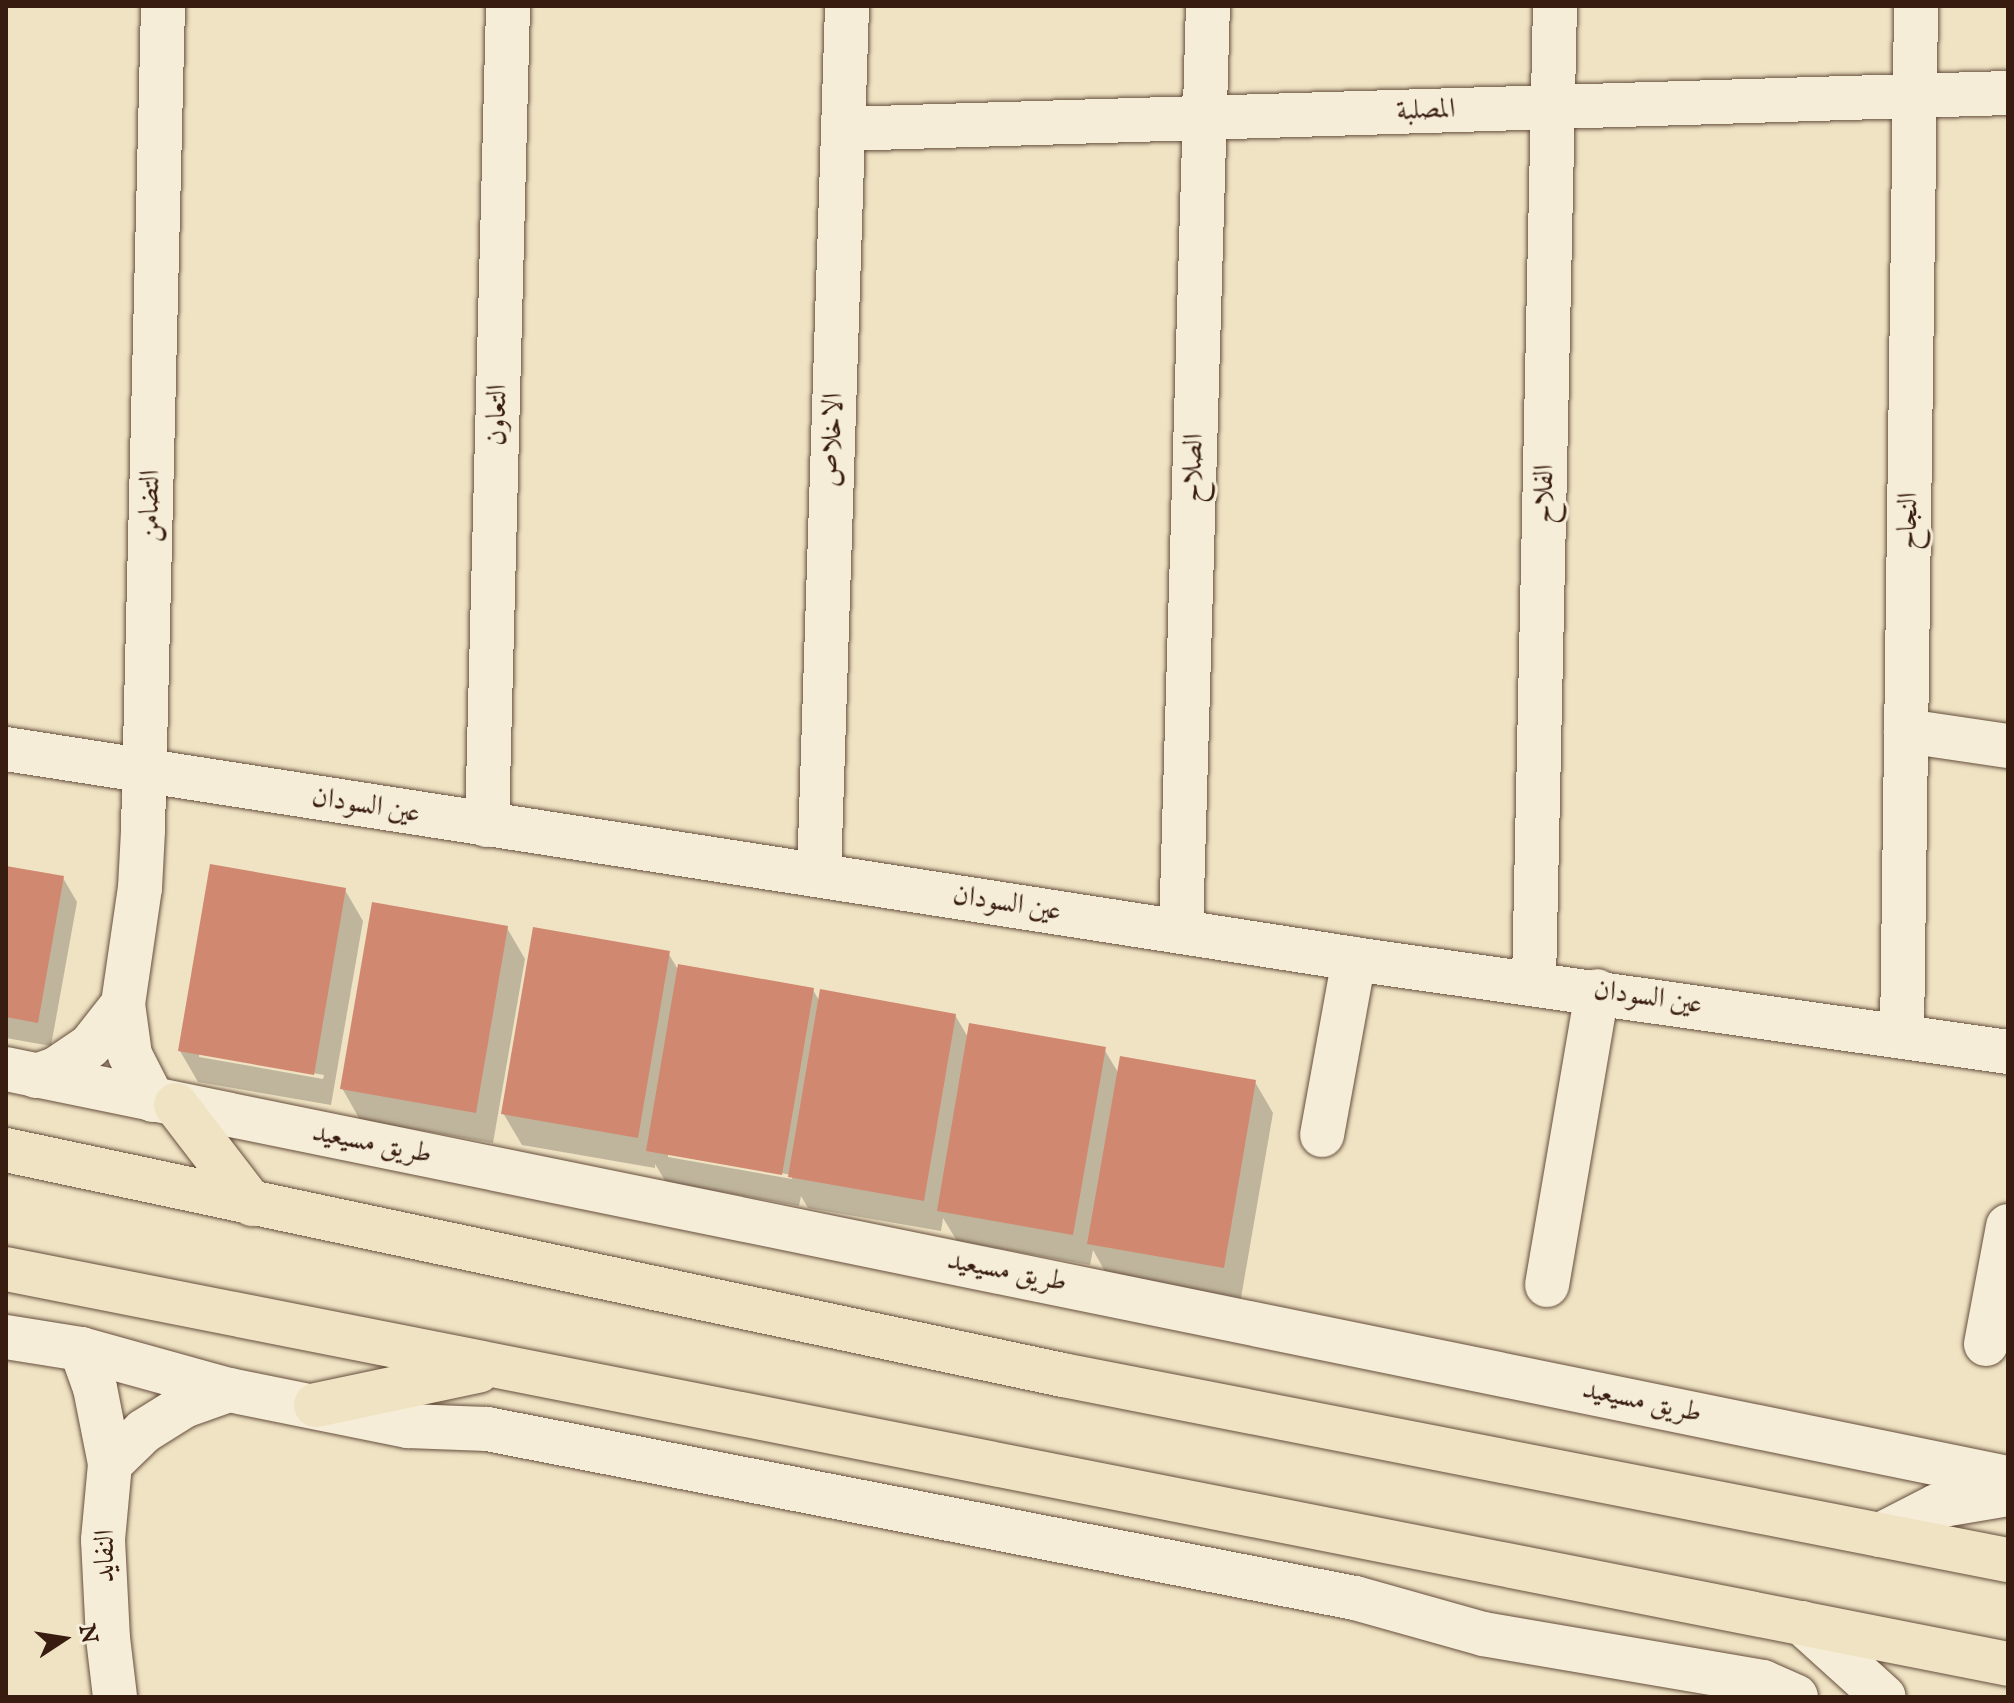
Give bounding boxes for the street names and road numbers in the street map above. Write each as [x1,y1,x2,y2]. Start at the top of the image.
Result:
street label: المصلبة [1396,93,1456,129]
street label: التعاون [481,384,515,446]
street label: الاخلاص [815,392,851,488]
street label: الصلاح [1176,433,1212,503]
street label: الفلاح [1528,464,1562,524]
street label: التضامن [134,469,168,543]
street label: النجاح [1892,492,1926,550]
street label: عين السودان [309,781,423,831]
street label: عين السودان [950,879,1064,929]
street label: عين السودان [1591,974,1705,1022]
street label: طريق مسيعيد [309,1116,435,1172]
street label: طريق مسيعيد [944,1244,1070,1300]
street label: طريق مسيعيد [1579,1373,1705,1431]
street label: النفايد [89,1529,123,1583]

